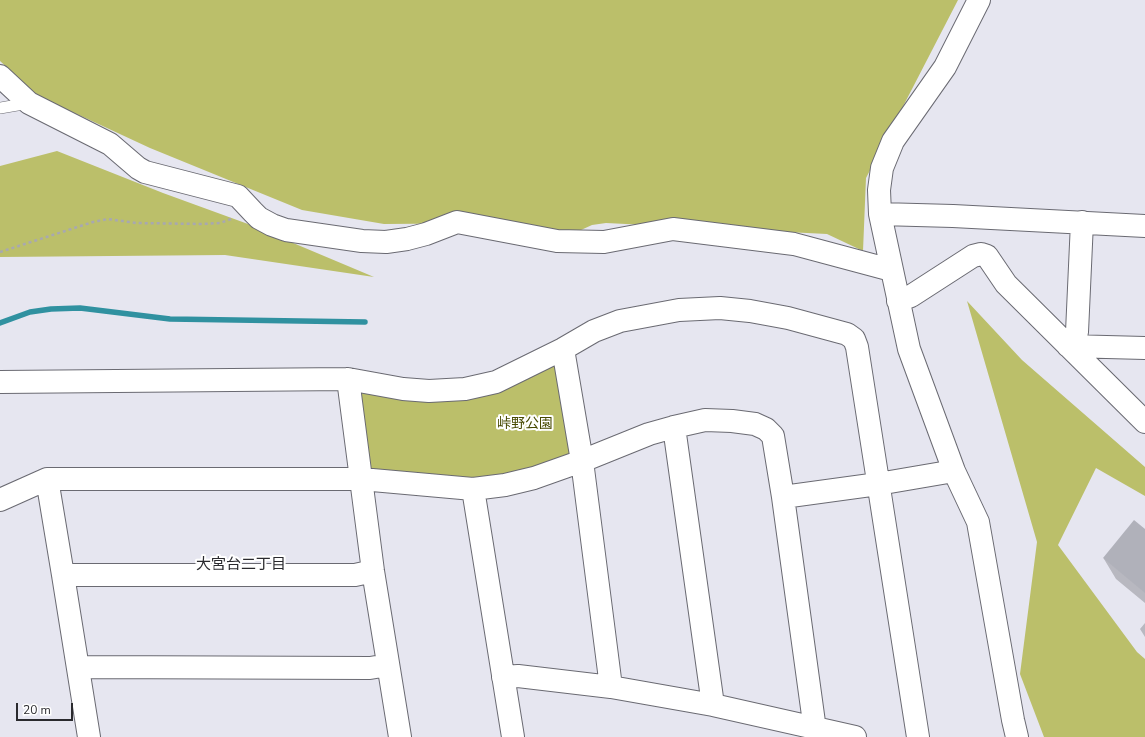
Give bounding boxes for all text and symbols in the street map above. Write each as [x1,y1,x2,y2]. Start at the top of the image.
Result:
park label: 峠野公園 [497,417,553,433]
district label: 大宮台二丁目 [196,556,286,574]
scale bar [18,695,75,721]
text: 20 m [23,702,51,718]

